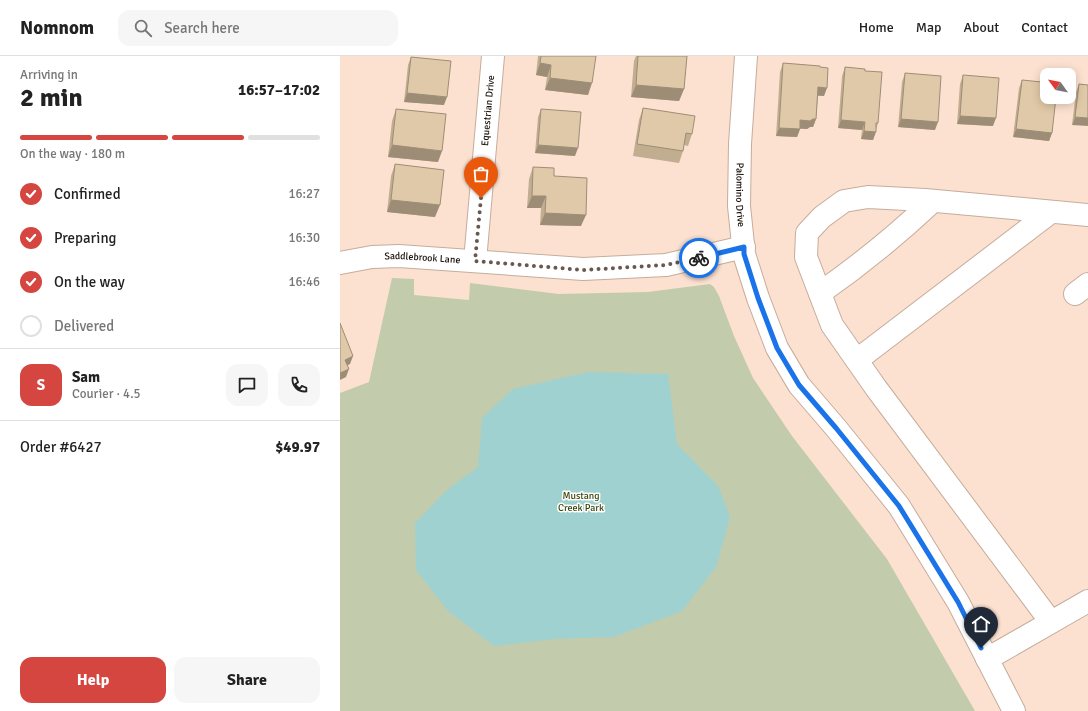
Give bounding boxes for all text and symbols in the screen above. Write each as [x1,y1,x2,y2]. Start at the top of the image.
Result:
search box [118,10,398,46]
text: Nomnom [20,16,94,40]
icon: search [132,17,154,39]
text: Search here [164,19,240,37]
text: Home [859,19,894,36]
text: Map [916,19,941,36]
text: About [963,19,999,36]
text: Contact [1021,19,1068,36]
text: Arriving in [20,67,78,83]
north arrow [1040,68,1076,104]
map controls [1040,68,1076,104]
street label: Equestrian Drive [479,75,497,146]
text: 16:57–17:02 [238,81,320,99]
text: 2 min [20,82,83,114]
text: On the way · 180 m [20,146,125,162]
pin [464,157,498,198]
street label: Palomino Drive [733,162,747,228]
icon: bag [470,163,492,185]
icon: check [20,183,42,205]
text: Confirmed [54,185,121,203]
text: 16:27 [288,186,320,202]
icon: check [20,227,42,249]
text: Preparing [54,229,117,247]
text: 16:30 [288,230,320,246]
courier [679,238,719,278]
icon: bike [688,247,710,269]
street label: Saddlebrook Lane [384,250,461,266]
icon: check [20,271,42,293]
text: On the way [54,273,125,291]
text: 16:46 [288,274,320,290]
text: Delivered [54,317,114,335]
button: chat [226,364,268,406]
button: phone [278,364,320,406]
text: Sam [72,368,100,386]
text: S [37,376,45,394]
text: Courier · 4.5 [72,386,141,402]
text: Order #6427 [20,438,102,456]
text: $49.97 [275,438,320,456]
park label: Mustang Creek Park [558,490,604,514]
pin [964,607,998,648]
icon: home [970,613,992,635]
button: Help [20,657,166,703]
button: Share [174,657,320,703]

